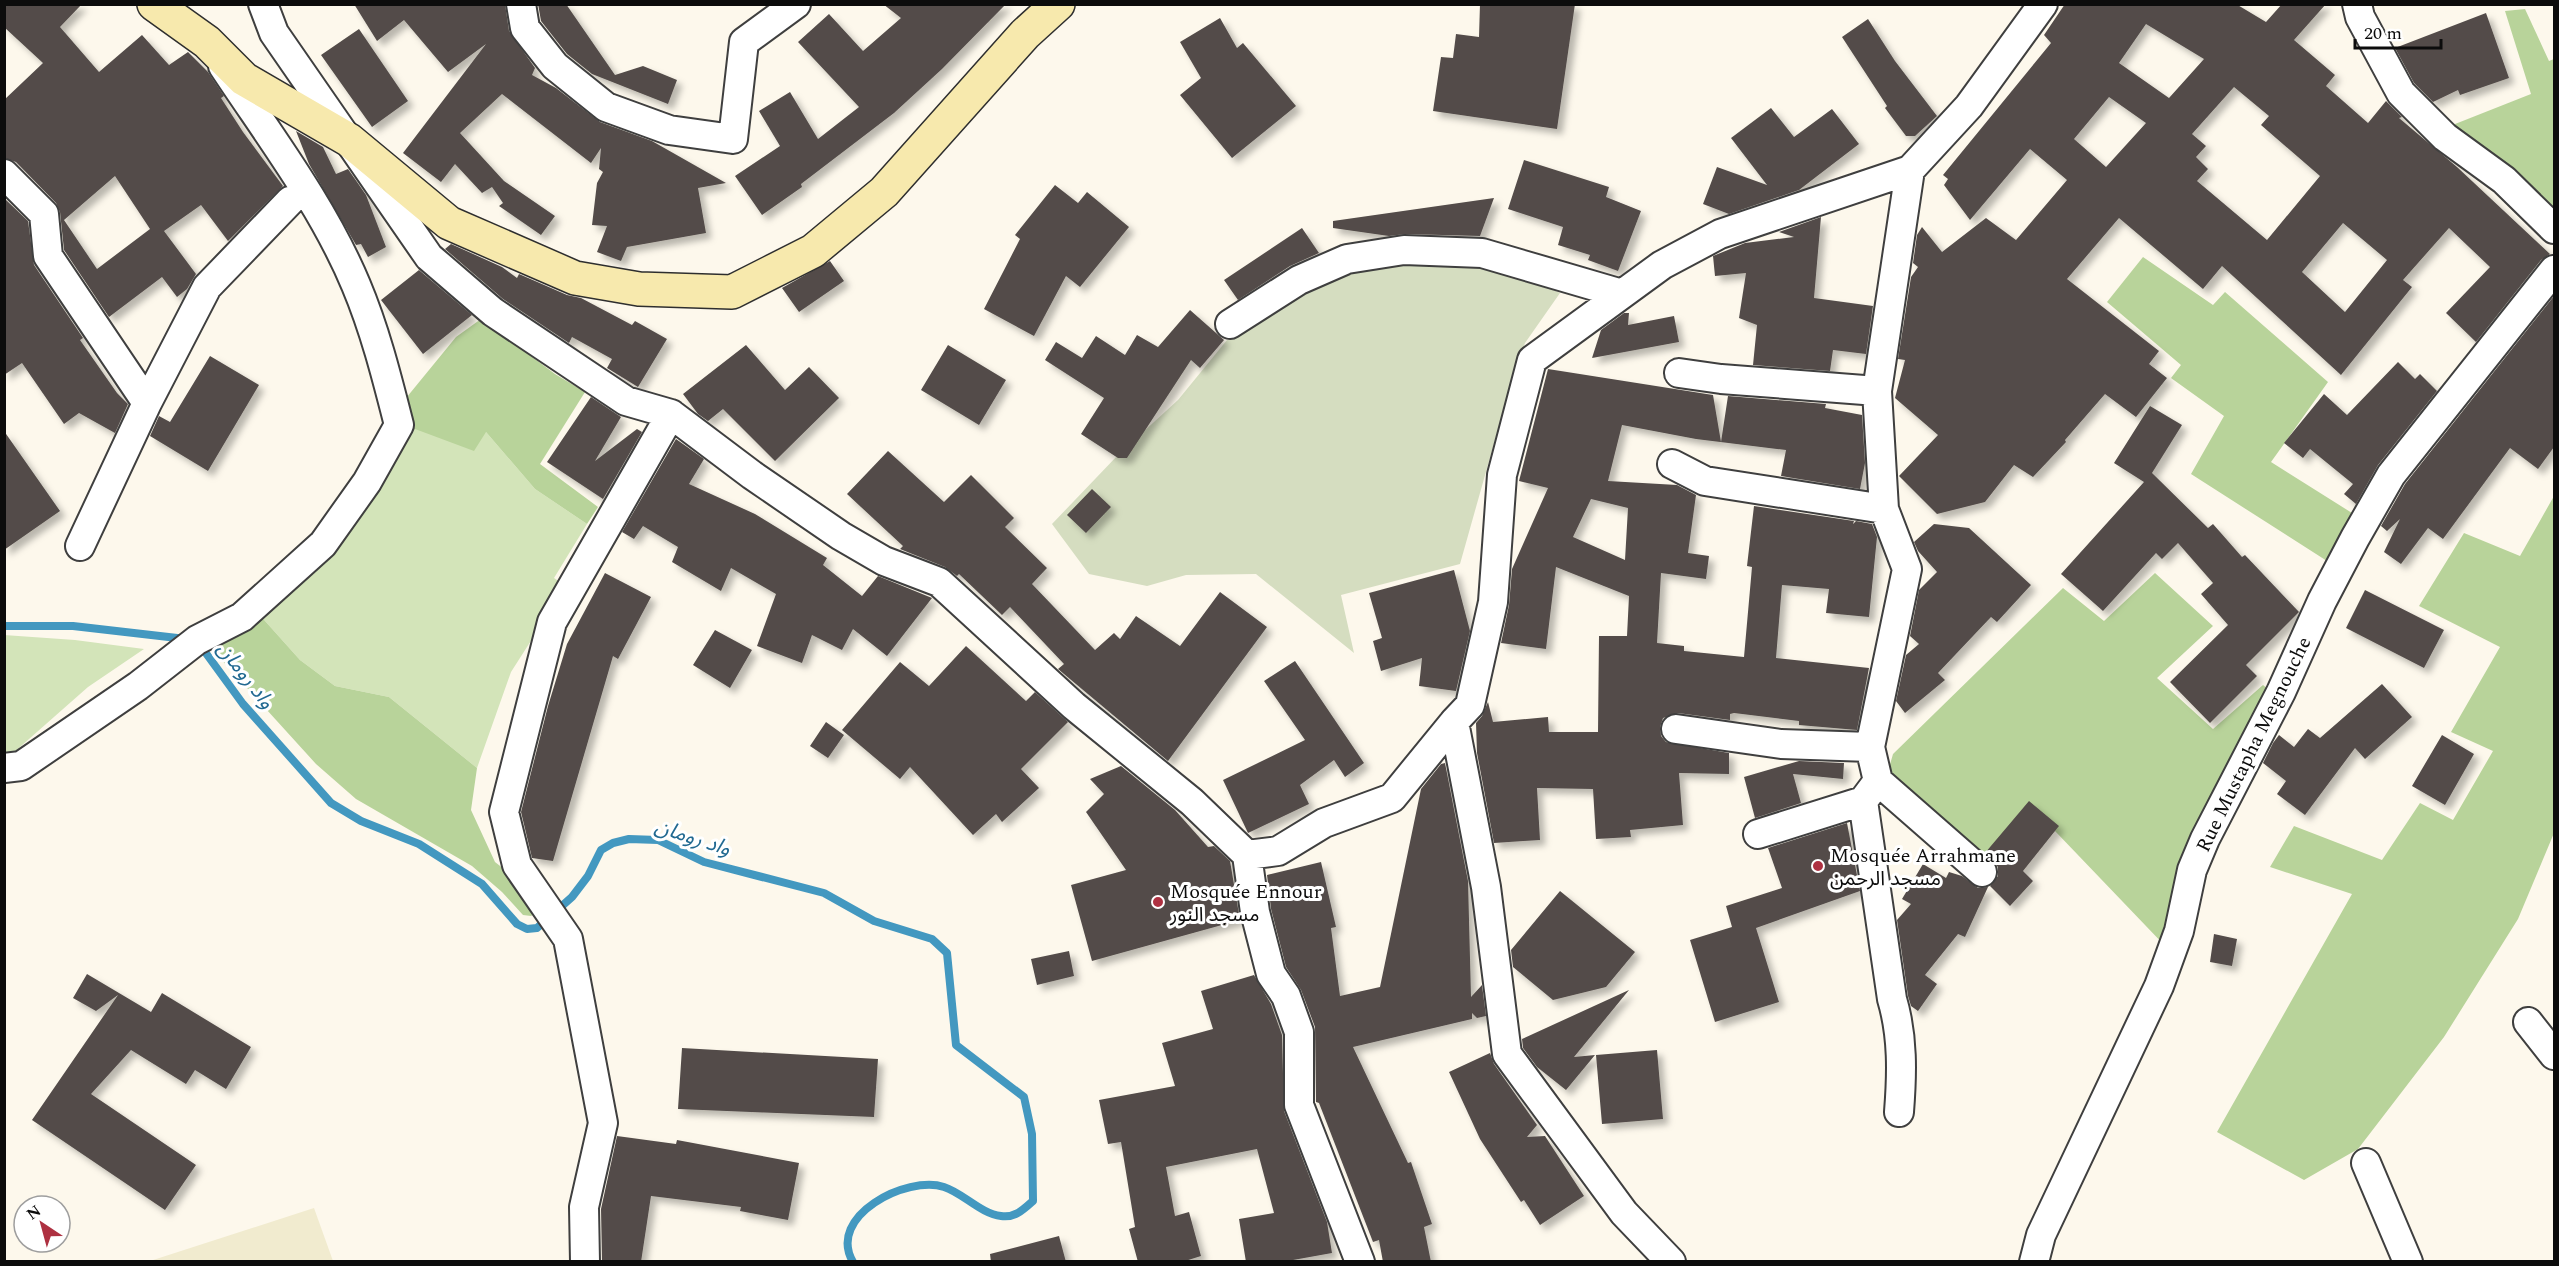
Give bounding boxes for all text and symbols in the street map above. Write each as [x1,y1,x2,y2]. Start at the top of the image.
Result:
scale bar [2355,12,2440,50]
text: 20 m [2364,20,2402,47]
street label: Rue Mustapha Megnouche [2189,632,2319,857]
water label: واد رومان [209,635,282,716]
water label: واد رومان [651,811,735,865]
place label: Mosquée Arrahmane مسجد الرحمن [1830,841,2016,894]
marker: Mosquée Arrahmane مسجد الرحمن [1811,859,1825,873]
place label: Mosquée Ennour مسجد النور [1169,877,1322,930]
marker: Mosquée Ennour مسجد النور [1151,895,1165,909]
north arrow [12,1194,72,1254]
text: N [21,1199,46,1226]

